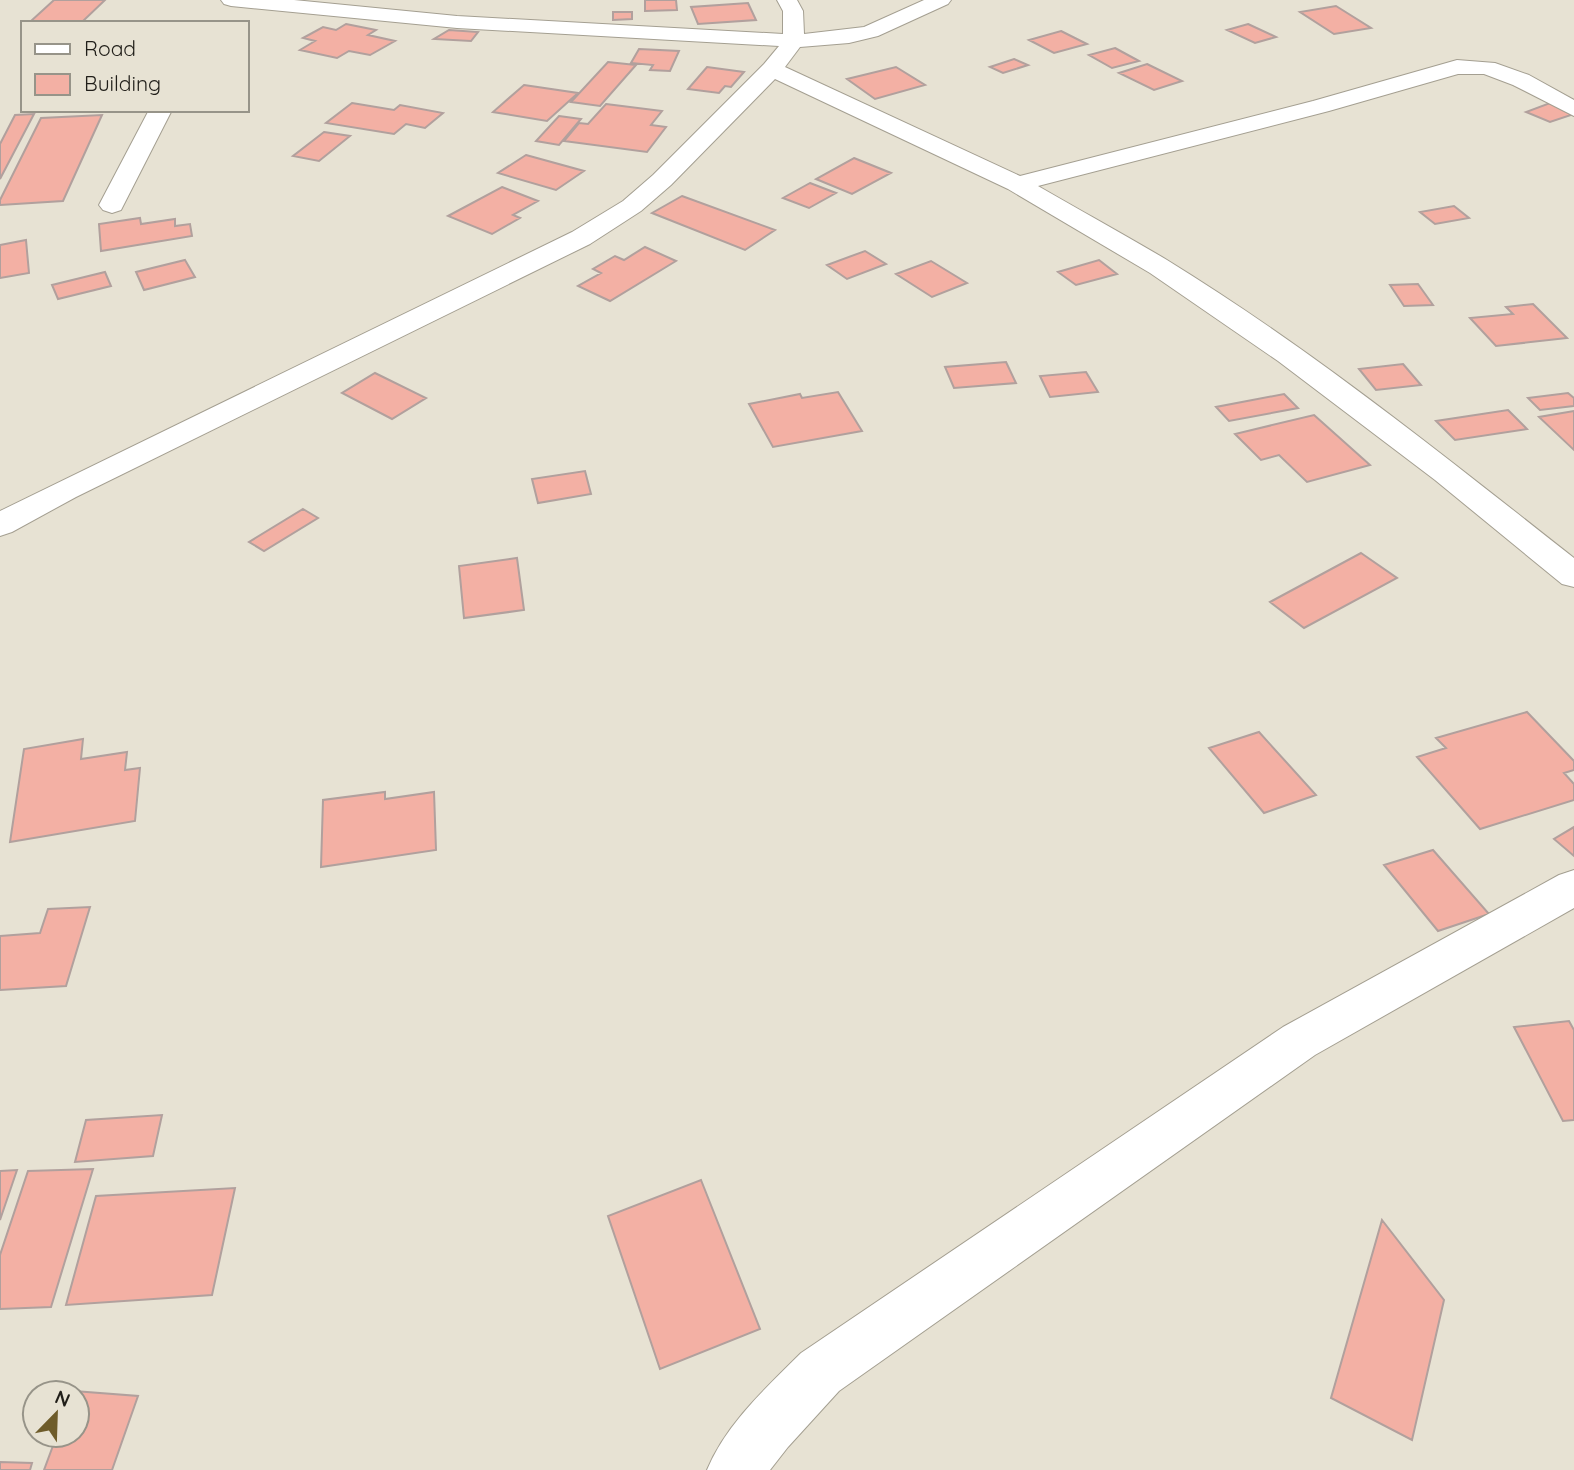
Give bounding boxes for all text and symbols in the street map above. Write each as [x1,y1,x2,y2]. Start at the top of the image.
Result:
legend [21,21,248,112]
text: Road [84,35,136,61]
text: Building [84,70,161,96]
north arrow [21,1379,91,1449]
text: N [52,1385,74,1412]

